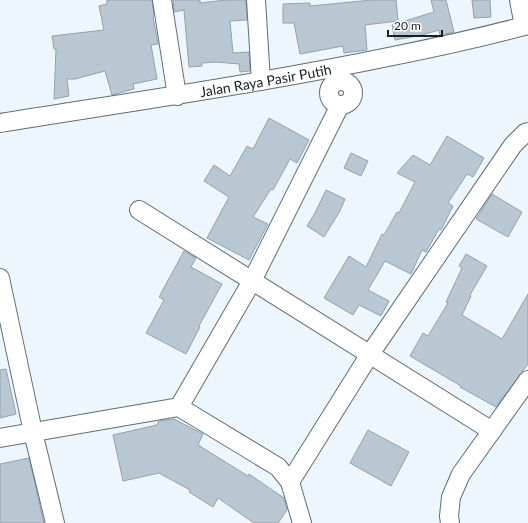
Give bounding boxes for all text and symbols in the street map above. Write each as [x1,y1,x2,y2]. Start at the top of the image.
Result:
scale bar [388,12,442,38]
text: 20 m [394,18,421,33]
street label: Jalan Raya Pasir Putih [199,60,333,100]

